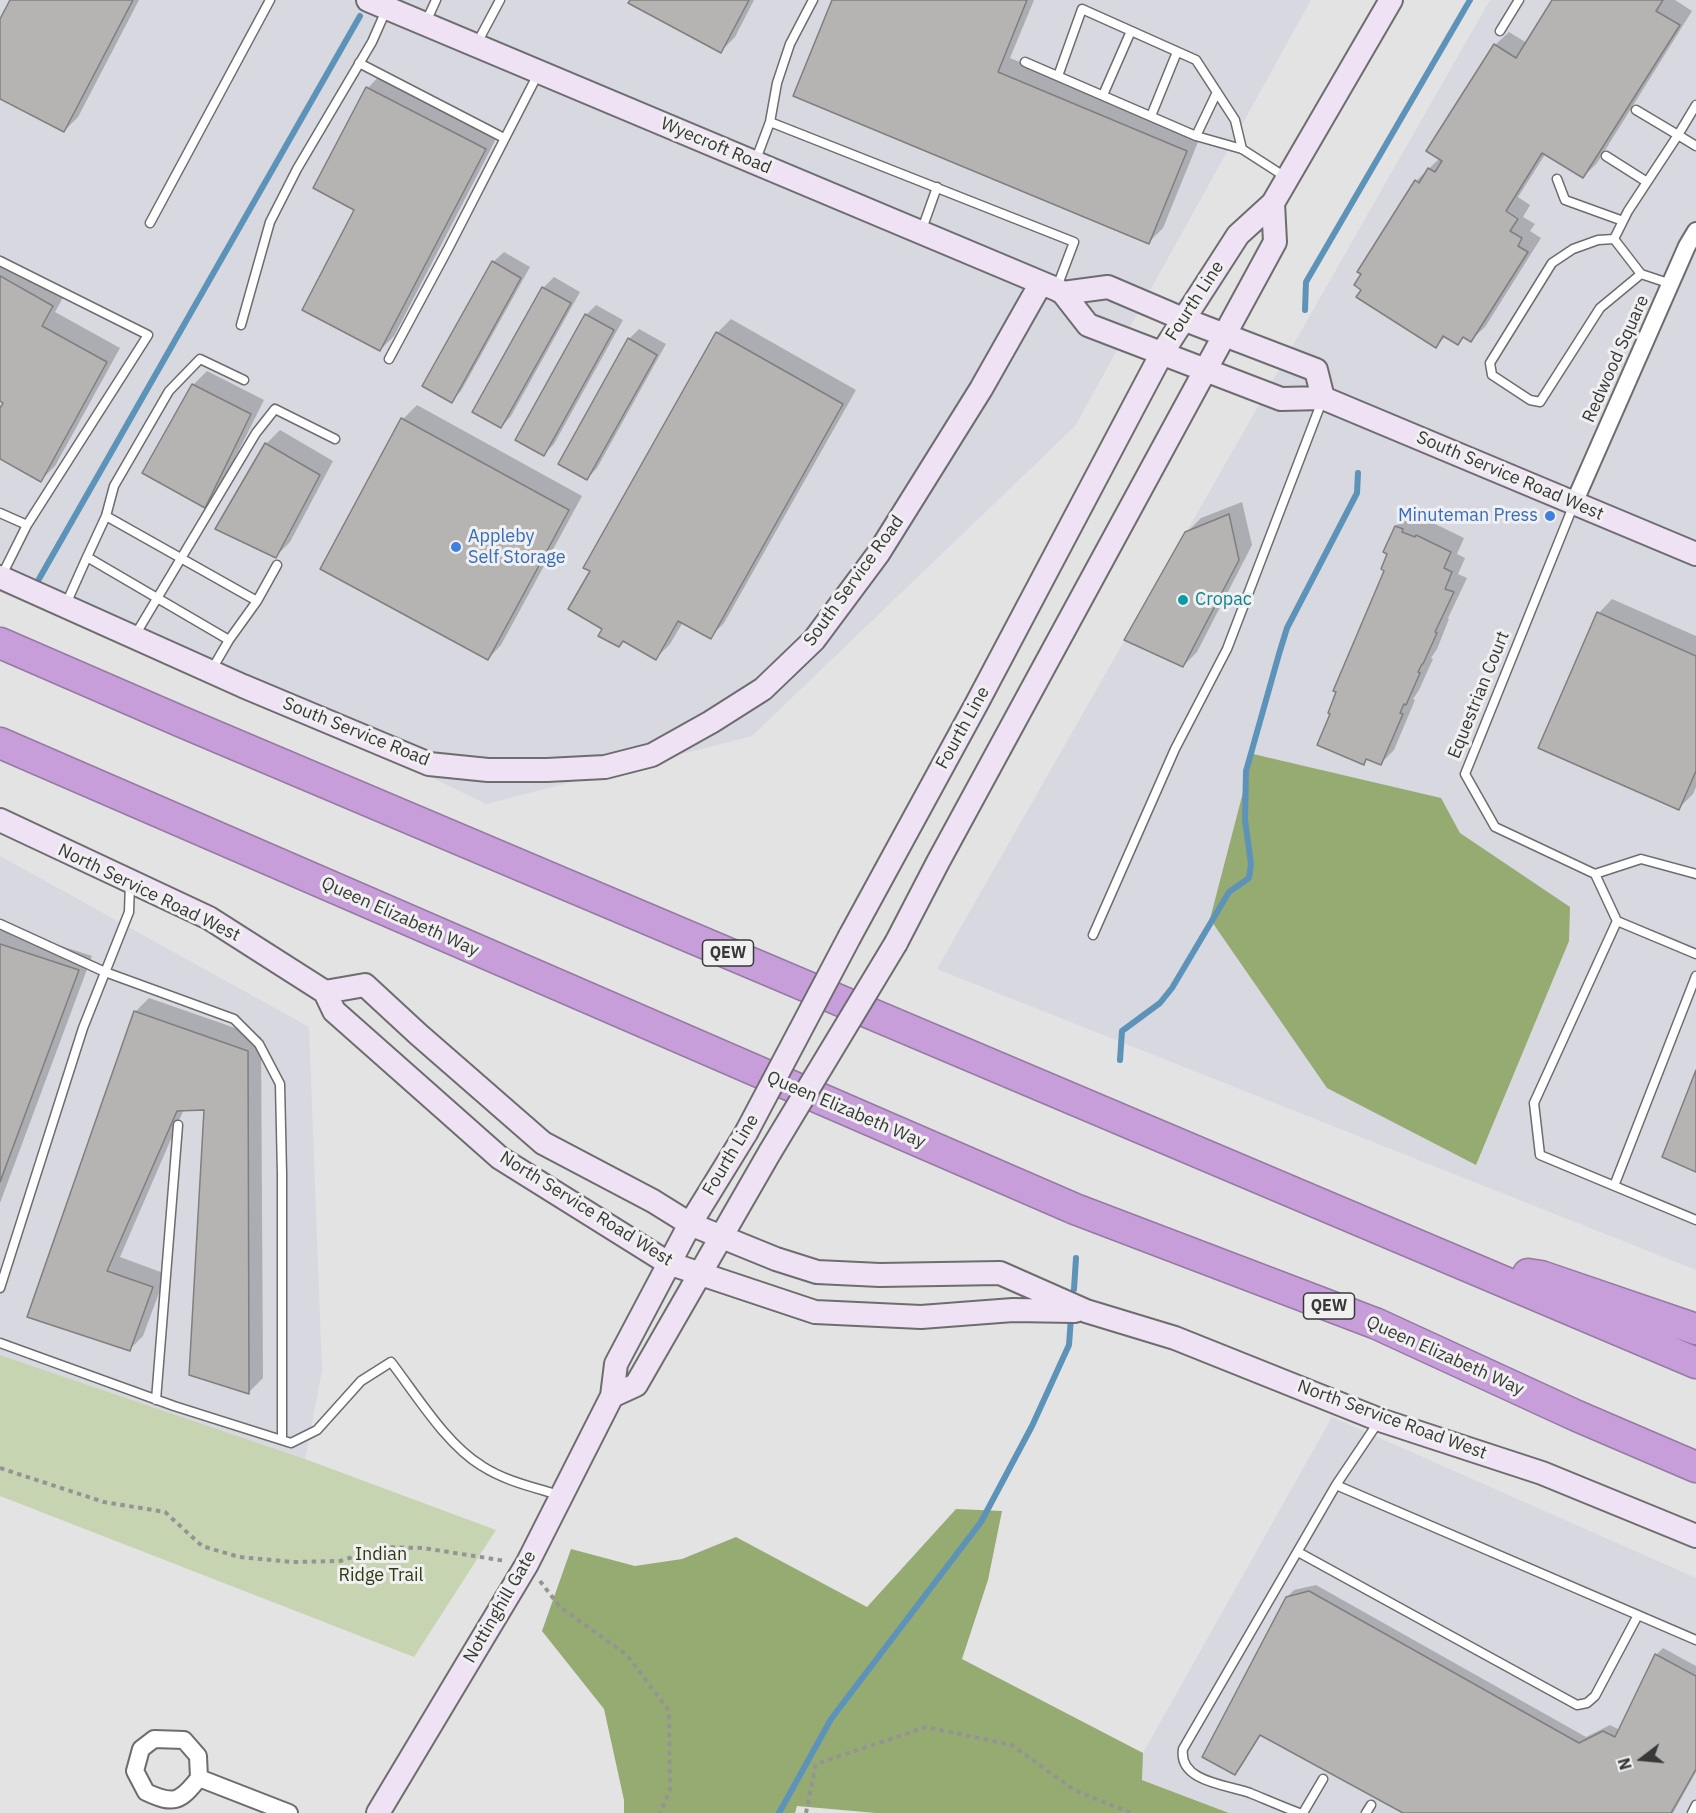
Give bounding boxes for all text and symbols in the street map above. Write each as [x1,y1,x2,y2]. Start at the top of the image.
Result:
street label: Wyecroft Road [657,113,775,179]
street label: Fourth Line [1161,257,1229,345]
street label: Redwood Square [1578,292,1654,426]
street label: South Service Road West [1413,427,1607,525]
place label: Minuteman Press [1398,505,1538,527]
marker: Minuteman Press [1543,509,1557,523]
street label: South Service Road [799,511,909,651]
place label: Appleby Self Storage [468,526,566,568]
marker: Appleby Self Storage [449,540,463,554]
place label: Cropac [1195,589,1252,611]
marker: Cropac [1176,593,1190,607]
street label: Equestrian Court [1444,628,1514,762]
street label: Fourth Line [931,683,995,773]
street label: South Service Road [279,693,433,771]
street label: North Service Road West [54,839,244,947]
street label: Queen Elizabeth Way [318,872,482,962]
road number: QEW [702,940,754,966]
street label: Queen Elizabeth Way [763,1067,929,1153]
street label: Fourth Line [698,1110,764,1200]
street label: North Service Road West [495,1147,677,1271]
road number: QEW [1304,1293,1354,1319]
street label: Queen Elizabeth Way [1363,1311,1527,1401]
street label: North Service Road West [1294,1376,1490,1464]
park label: Indian Ridge Trail [338,1544,424,1586]
street label: Nottinghill Gate [459,1547,541,1667]
north arrow [1612,1729,1672,1789]
text: N [1613,1756,1636,1772]

